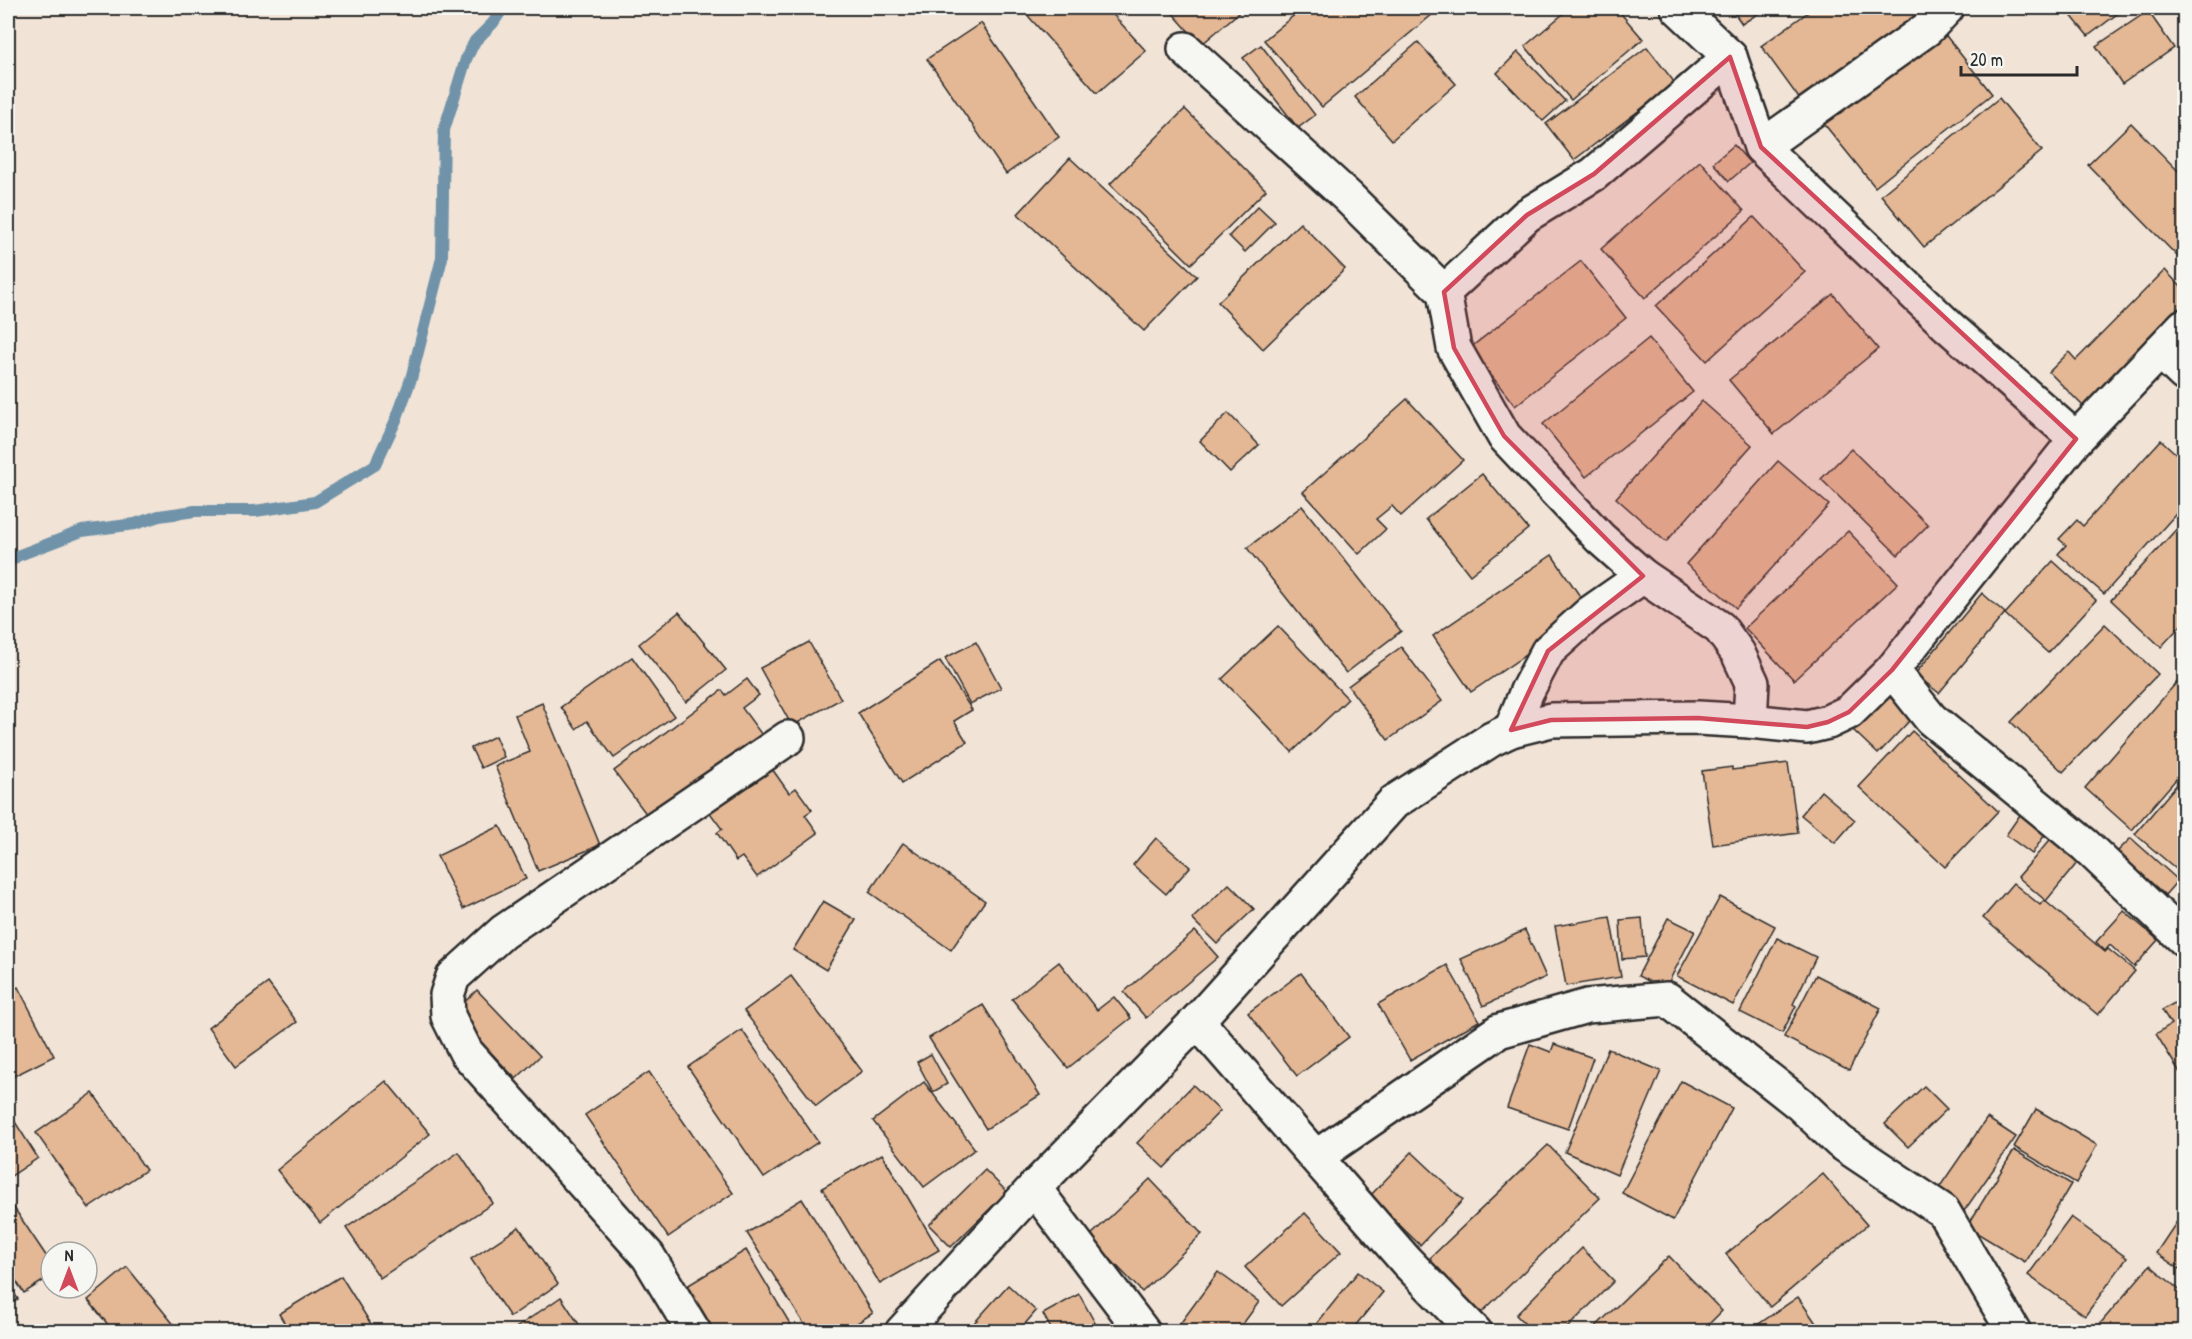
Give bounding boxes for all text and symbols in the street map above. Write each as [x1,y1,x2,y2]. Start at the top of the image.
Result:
scale bar [1961,39,2076,77]
text: 20 m [1970,47,2003,72]
north arrow [39,1240,99,1300]
text: N [65,1244,74,1266]

